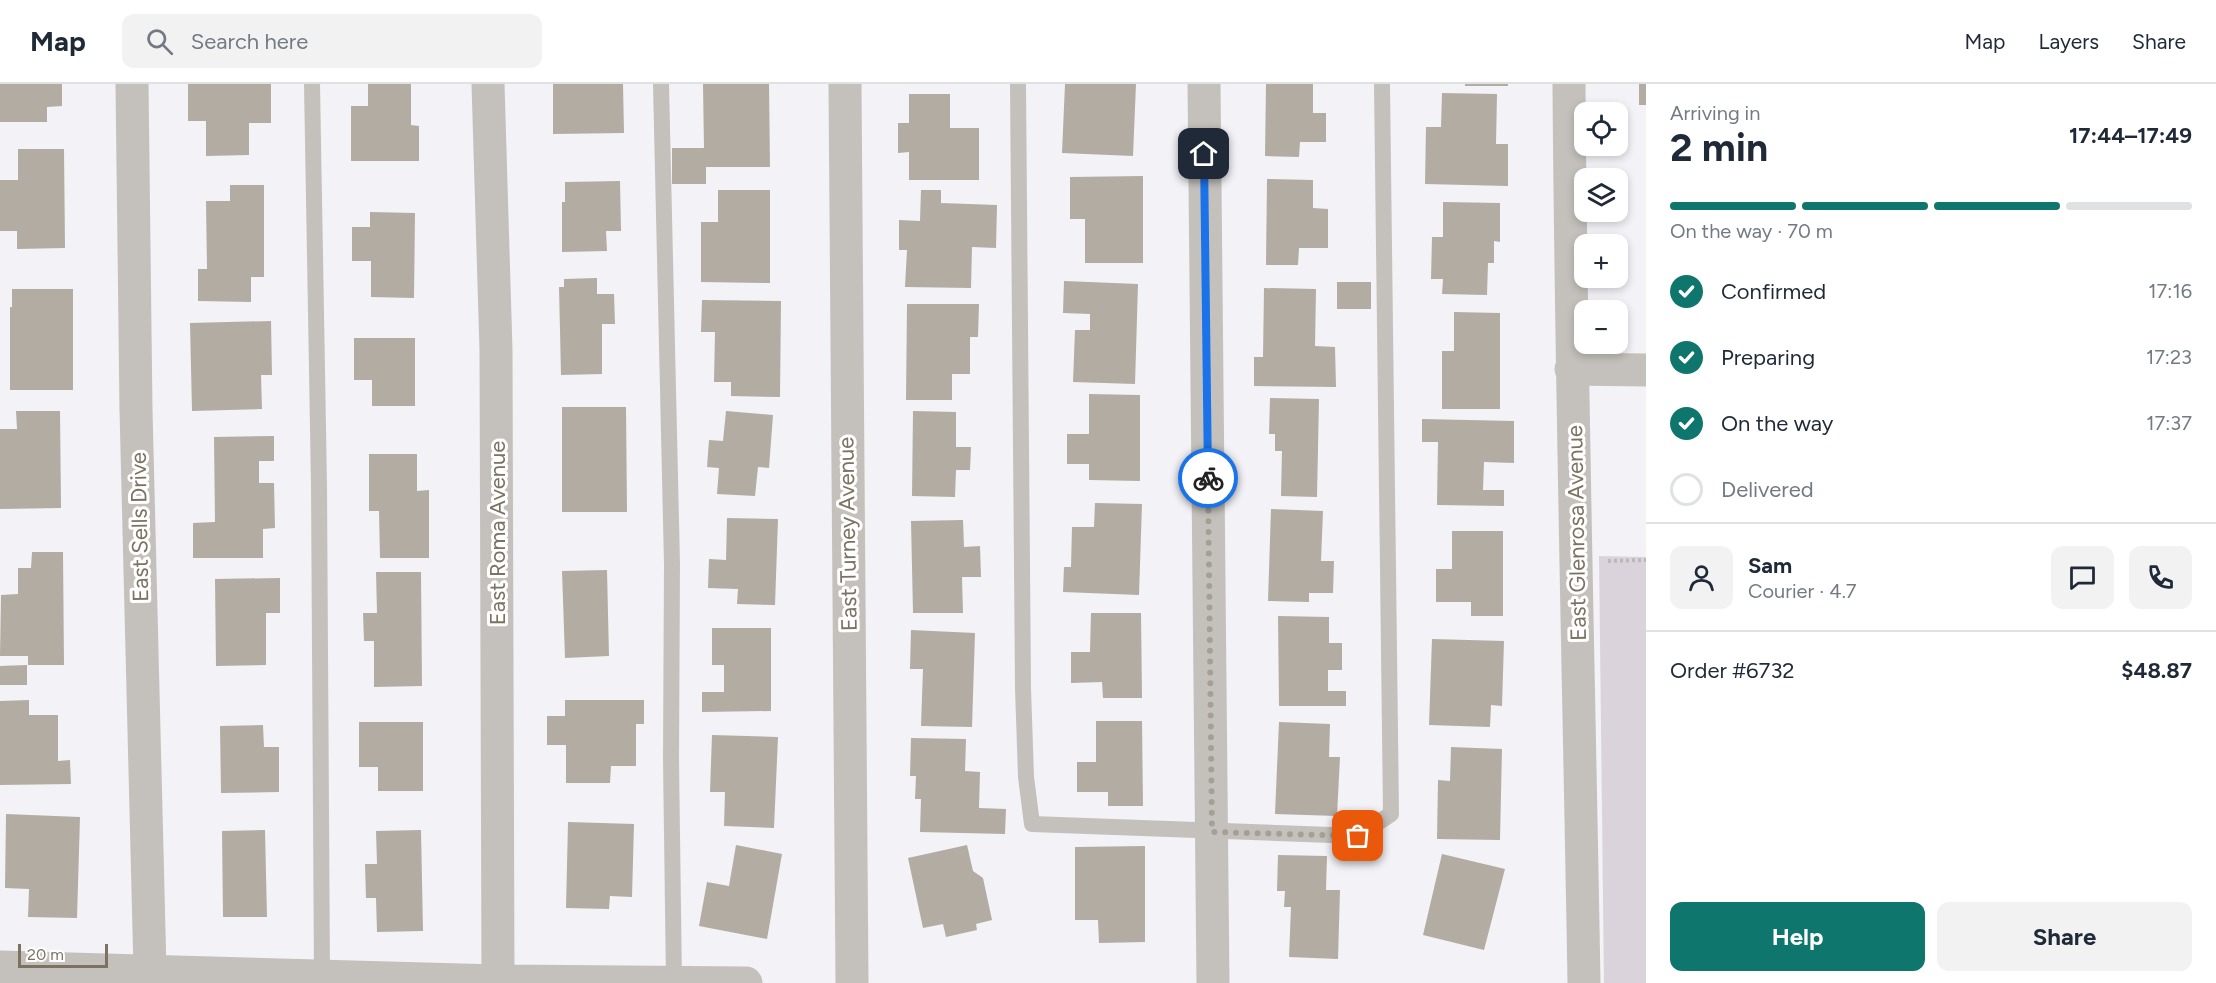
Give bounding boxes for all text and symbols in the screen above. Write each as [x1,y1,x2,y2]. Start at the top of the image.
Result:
search box [122,14,542,68]
text: Map [30,24,86,58]
icon: search [143,25,176,58]
text: Search here [191,28,308,55]
text: Map [1965,29,2005,54]
text: Layers [2038,29,2099,54]
text: Share [2132,29,2186,54]
text: Arriving in [1670,101,1760,125]
map controls [1574,102,1628,354]
button: locate [1574,102,1628,156]
text: 17:44–17:49 [2069,122,2192,149]
text: 2 min [1670,124,1768,171]
pin [1178,128,1229,179]
icon: home [1187,137,1220,170]
button: layers [1574,168,1628,222]
text: On the way · 70 m [1670,219,1833,243]
button: + [1574,234,1628,288]
icon: check [1670,275,1703,308]
text: Confirmed [1721,278,1826,305]
text: 17:16 [2148,279,2192,303]
button: − [1574,300,1628,354]
icon: check [1670,341,1703,374]
text: Preparing [1721,344,1815,371]
text: 17:23 [2146,345,2192,369]
icon: check [1670,407,1703,440]
text: On the way [1721,410,1833,437]
text: 17:37 [2146,411,2192,435]
street label: East Glenrosa Avenue [1561,425,1592,641]
street label: East Turney Avenue [832,437,863,631]
street label: East Roma Avenue [484,441,511,625]
courier [1178,448,1238,508]
street label: East Sells Drive [125,452,154,602]
icon: bike [1192,462,1225,495]
text: Delivered [1721,476,1814,503]
button: person [1670,546,1733,609]
button: chat [2051,546,2114,609]
button: phone [2129,546,2192,609]
text: Sam [1748,552,1792,579]
text: Courier · 4.7 [1748,579,1857,603]
text: Order #6732 [1670,657,1795,684]
text: $48.87 [2121,657,2192,684]
pin [1332,810,1383,861]
icon: bag [1341,819,1374,852]
button: Help [1670,902,1925,971]
button: Share [1937,902,2192,971]
scale bar [18,941,108,968]
text: 20 m [27,945,64,964]

